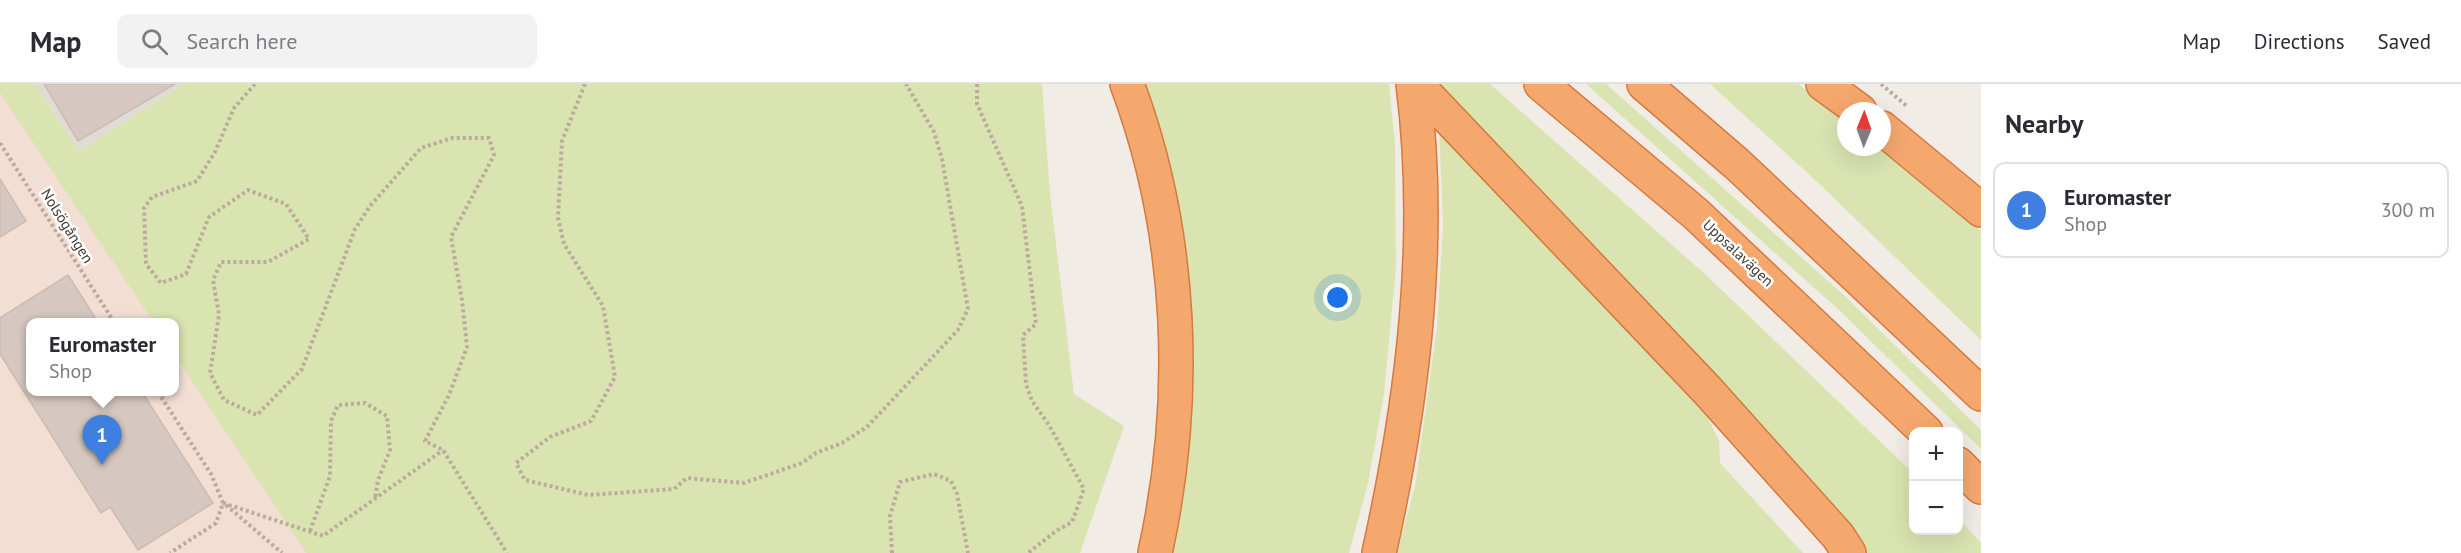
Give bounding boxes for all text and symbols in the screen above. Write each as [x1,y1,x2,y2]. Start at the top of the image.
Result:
search box [117,14,537,68]
text: Map [30,23,81,60]
icon: search [138,25,171,58]
text: Search here [186,27,297,55]
text: Map [2182,28,2221,55]
text: Directions [2254,28,2345,55]
text: Saved [2378,28,2431,55]
north arrow [1837,102,1891,156]
text: Nearby [2005,107,2083,140]
text: Euromaster [2064,183,2171,211]
street label: Nolsögången [37,185,98,267]
text: 1 [2021,197,2032,223]
text: 300 m [2381,197,2435,223]
text: Shop [2064,211,2107,237]
street label: Uppsalavägen [1699,215,1778,290]
your location [1323,283,1352,312]
popup [26,318,179,396]
text: Euromaster [49,330,156,358]
text: Shop [49,358,92,384]
pin: 1 [82,416,122,465]
map controls [1909,427,1963,535]
button: + [1909,427,1963,481]
button: − [1909,481,1963,535]

